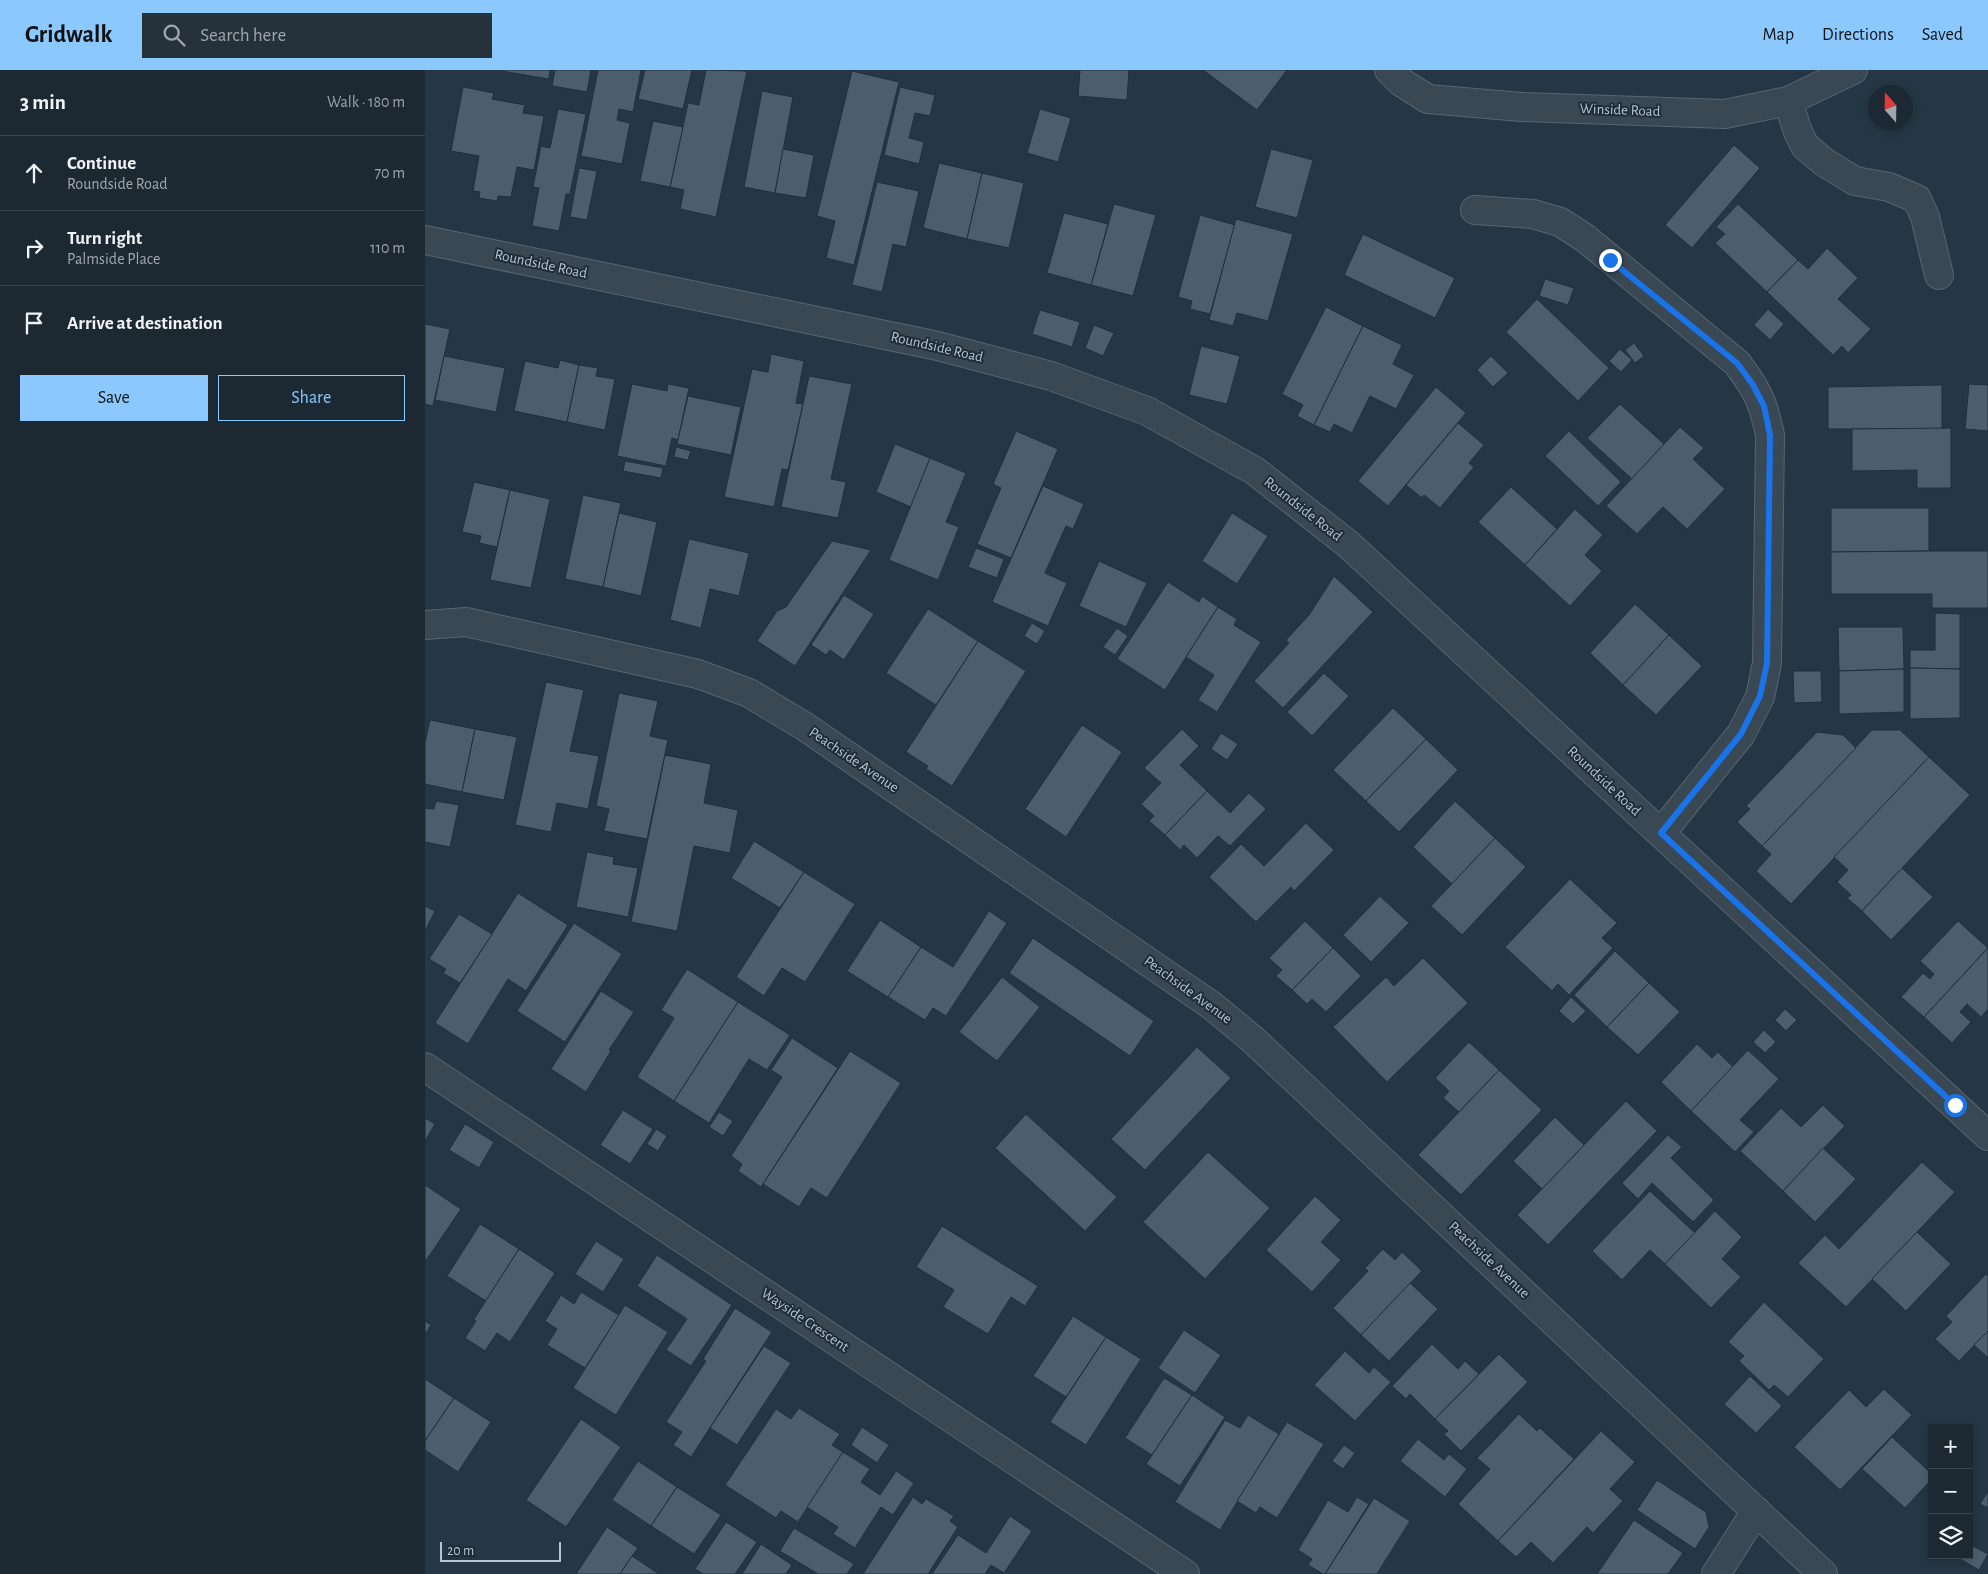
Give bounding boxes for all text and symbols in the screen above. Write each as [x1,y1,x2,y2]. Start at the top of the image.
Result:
search box [142,13,492,58]
icon: search [160,21,188,49]
text: Gridwalk [25,23,112,47]
text: Search here [200,26,286,45]
text: Map [1763,26,1794,44]
text: Directions [1822,26,1894,44]
text: Saved [1922,26,1963,44]
north arrow [1868,85,1913,130]
text: 3 min [20,92,66,113]
text: Walk · 180 m [327,94,405,110]
street label: Winside Road [1579,101,1661,119]
text: Continue [67,154,136,173]
icon: ahead [20,159,48,187]
text: 70 m [374,165,405,181]
text: Roundside Road [67,176,168,192]
text: Turn right [67,229,142,248]
icon: right [20,234,48,262]
text: 110 m [370,240,405,256]
street label: Roundside Road [493,247,589,281]
route end [1599,249,1622,272]
text: Palmside Place [67,251,160,267]
icon: arrive [20,309,48,337]
text: Arrive at destination [67,314,223,333]
street label: Roundside Road [889,329,985,365]
button: Save [20,375,208,421]
button: Share [218,375,405,421]
street label: Roundside Road [1261,474,1345,544]
street label: Peachside Avenue [806,725,902,796]
street label: Roundside Road [1564,743,1644,819]
street label: Peachside Avenue [1141,953,1235,1027]
route start [1944,1094,1967,1117]
street label: Peachside Avenue [1446,1219,1532,1301]
street label: Wayside Crescent [758,1285,852,1355]
map controls [1928,1424,1973,1559]
button: + [1928,1424,1973,1469]
button: − [1928,1469,1973,1514]
button: layers [1928,1514,1973,1559]
scale bar [440,1539,561,1562]
text: 20 m [447,1544,474,1558]

